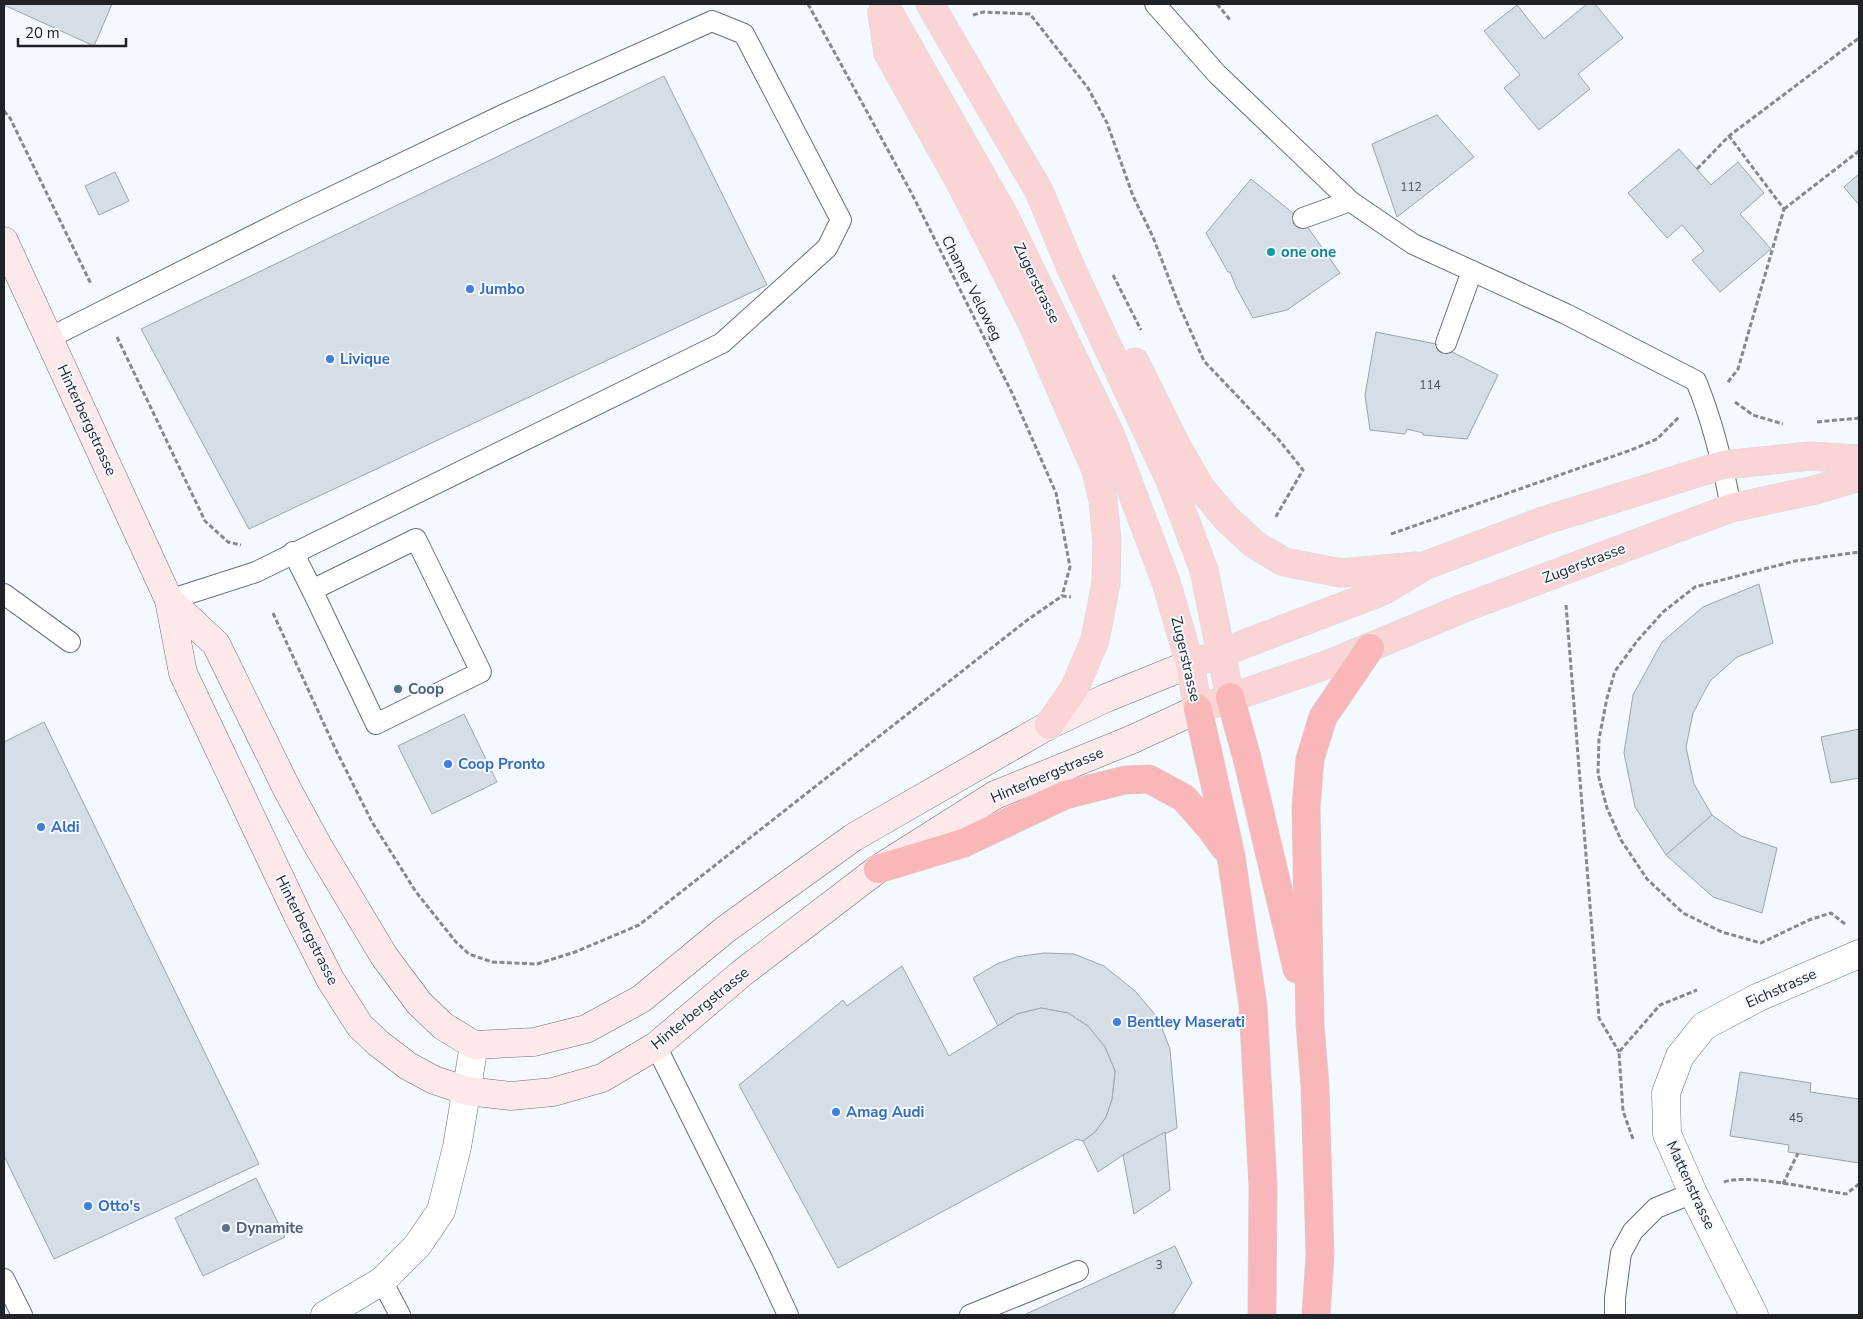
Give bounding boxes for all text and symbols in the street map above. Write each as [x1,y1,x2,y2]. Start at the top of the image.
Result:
scale bar [18,15,125,47]
text: 20 m [25,23,60,43]
house number: 112 [1400,179,1422,195]
street label: Chamer Veloweg [937,232,1007,344]
street label: Zugerstrasse [1009,239,1065,327]
place label: one one [1281,242,1336,262]
marker: one one [1265,246,1277,258]
place label: Jumbo [479,279,525,299]
marker: Jumbo [464,283,476,295]
place label: Livique [340,349,390,369]
marker: Livique [324,353,336,365]
street label: Hinterbergstrasse [52,361,122,479]
house number: 114 [1419,377,1441,393]
street label: Zugerstrasse [1540,538,1628,588]
street label: Zugerstrasse [1166,614,1206,704]
place label: Coop [408,679,444,699]
marker: Coop [392,683,404,695]
street label: Hinterbergstrasse [988,742,1107,808]
place label: Coop Pronto [458,754,545,774]
marker: Coop Pronto [442,758,454,770]
place label: Aldi [51,817,80,837]
marker: Aldi [35,821,47,833]
street label: Hinterbergstrasse [271,872,343,988]
street label: Hinterbergstrasse [647,962,753,1054]
street label: Eichstrasse [1742,963,1820,1013]
place label: Bentley Maserati [1127,1012,1245,1032]
marker: Bentley Maserati [1111,1016,1123,1028]
place label: Amag Audi [846,1102,924,1122]
marker: Amag Audi [830,1106,842,1118]
house number: 45 [1789,1110,1803,1126]
street label: Mattenstrasse [1662,1137,1720,1233]
place label: Otto's [98,1196,140,1216]
marker: Otto's [82,1200,94,1212]
place label: Dynamite [236,1218,303,1238]
marker: Dynamite [220,1222,232,1234]
house number: 3 [1155,1257,1163,1273]

